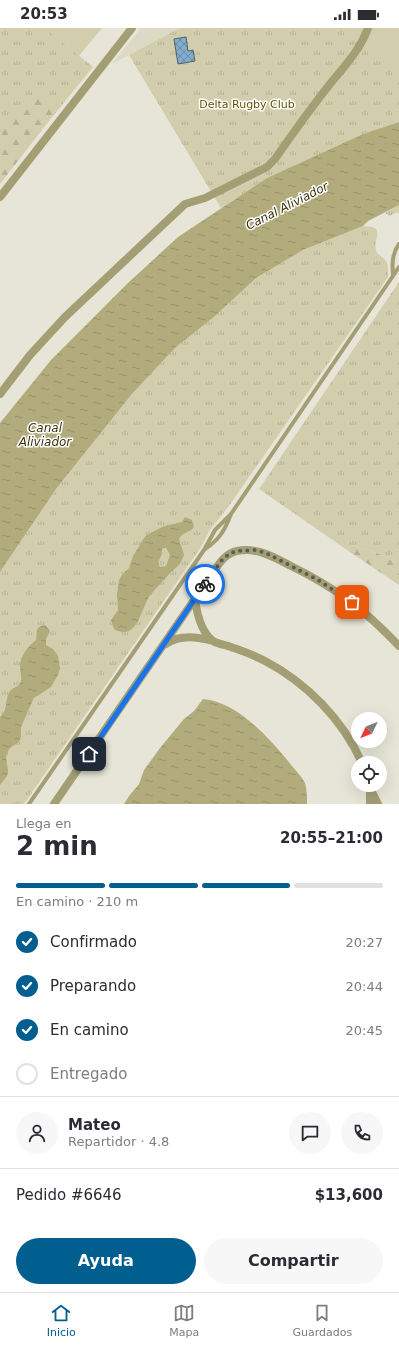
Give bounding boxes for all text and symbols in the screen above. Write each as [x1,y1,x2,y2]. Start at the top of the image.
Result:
text: 20:53 [20,5,68,23]
park label: Delta Rugby Club [199,98,295,111]
water label: Canal Aliviador [244,179,331,233]
water label: Canal Aliviador [18,421,72,449]
courier [185,564,225,604]
icon: bike [194,573,216,595]
pin [335,585,369,619]
icon: bag [341,591,363,613]
north arrow [351,712,387,748]
map controls [351,712,387,792]
pin [72,737,106,771]
icon: home [78,743,100,765]
button: locate [351,756,387,792]
text: Llega en [16,816,71,831]
text: 20:55–21:00 [280,829,383,847]
text: 2 min [16,831,98,861]
text: En camino · 210 m [16,894,138,909]
icon: check [16,931,38,953]
text: Confirmado [50,933,137,951]
text: 20:27 [346,935,383,950]
icon: check [16,975,38,997]
text: Preparando [50,977,136,995]
text: 20:44 [346,979,383,994]
icon: check [16,1019,38,1041]
text: En camino [50,1021,129,1039]
text: 20:45 [346,1023,383,1038]
text: Entregado [50,1065,127,1083]
button: person [16,1112,58,1154]
button: chat [289,1112,331,1154]
button: phone [341,1112,383,1154]
text: Mateo [68,1116,121,1134]
text: Repartidor · 4.8 [68,1134,169,1149]
text: Pedido #6646 [16,1186,122,1204]
text: $13,600 [315,1186,383,1204]
button: Ayuda [16,1238,196,1284]
button: Compartir [204,1238,383,1284]
tab: Inicio [47,1302,76,1339]
tab: Mapa [169,1302,199,1339]
tab: Guardados [293,1302,352,1339]

